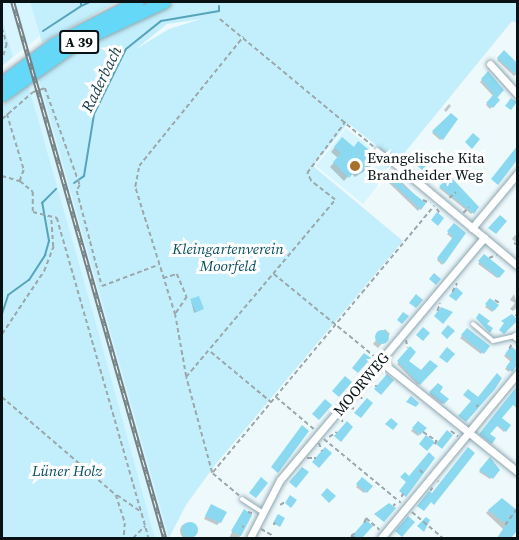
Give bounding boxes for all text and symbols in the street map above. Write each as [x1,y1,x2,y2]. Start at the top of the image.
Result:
road number: A 39 [58,31,100,53]
water label: Raderbach [77,43,125,115]
place label: Evangelische Kita Brandheider Weg [367,148,485,183]
marker: Evangelische Kita Brandheider Weg [348,159,362,173]
park label: Kleingartenverein Moorfeld [172,239,284,274]
street label: MOORWEG [329,349,393,419]
park label: Lüner Holz [32,462,102,480]

